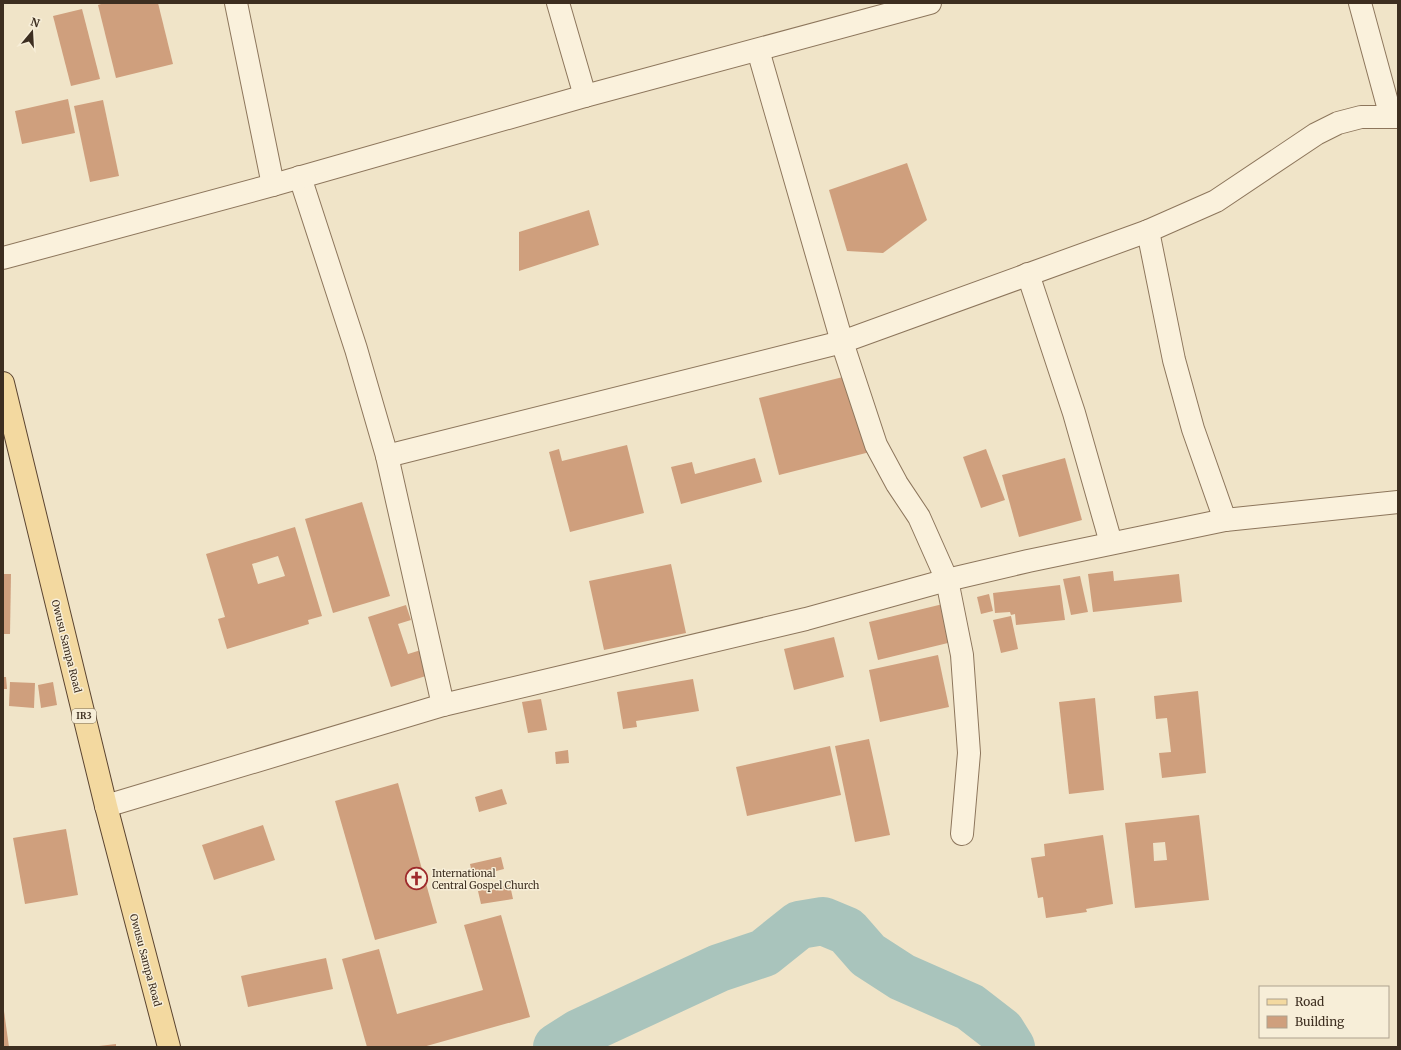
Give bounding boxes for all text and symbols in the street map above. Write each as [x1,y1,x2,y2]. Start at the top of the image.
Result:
north arrow [12,12,52,52]
text: N [29,14,42,31]
street label: Owusu Sampa Road [49,598,84,694]
road number: IR3 [72,709,96,723]
church icon: International Central Gospel Church [404,866,430,892]
place label: International Central Gospel Church [432,867,540,892]
street label: Owusu Sampa Road [127,912,164,1008]
legend [1259,986,1389,1038]
text: Road [1295,994,1324,1009]
text: Building [1295,1014,1345,1029]

